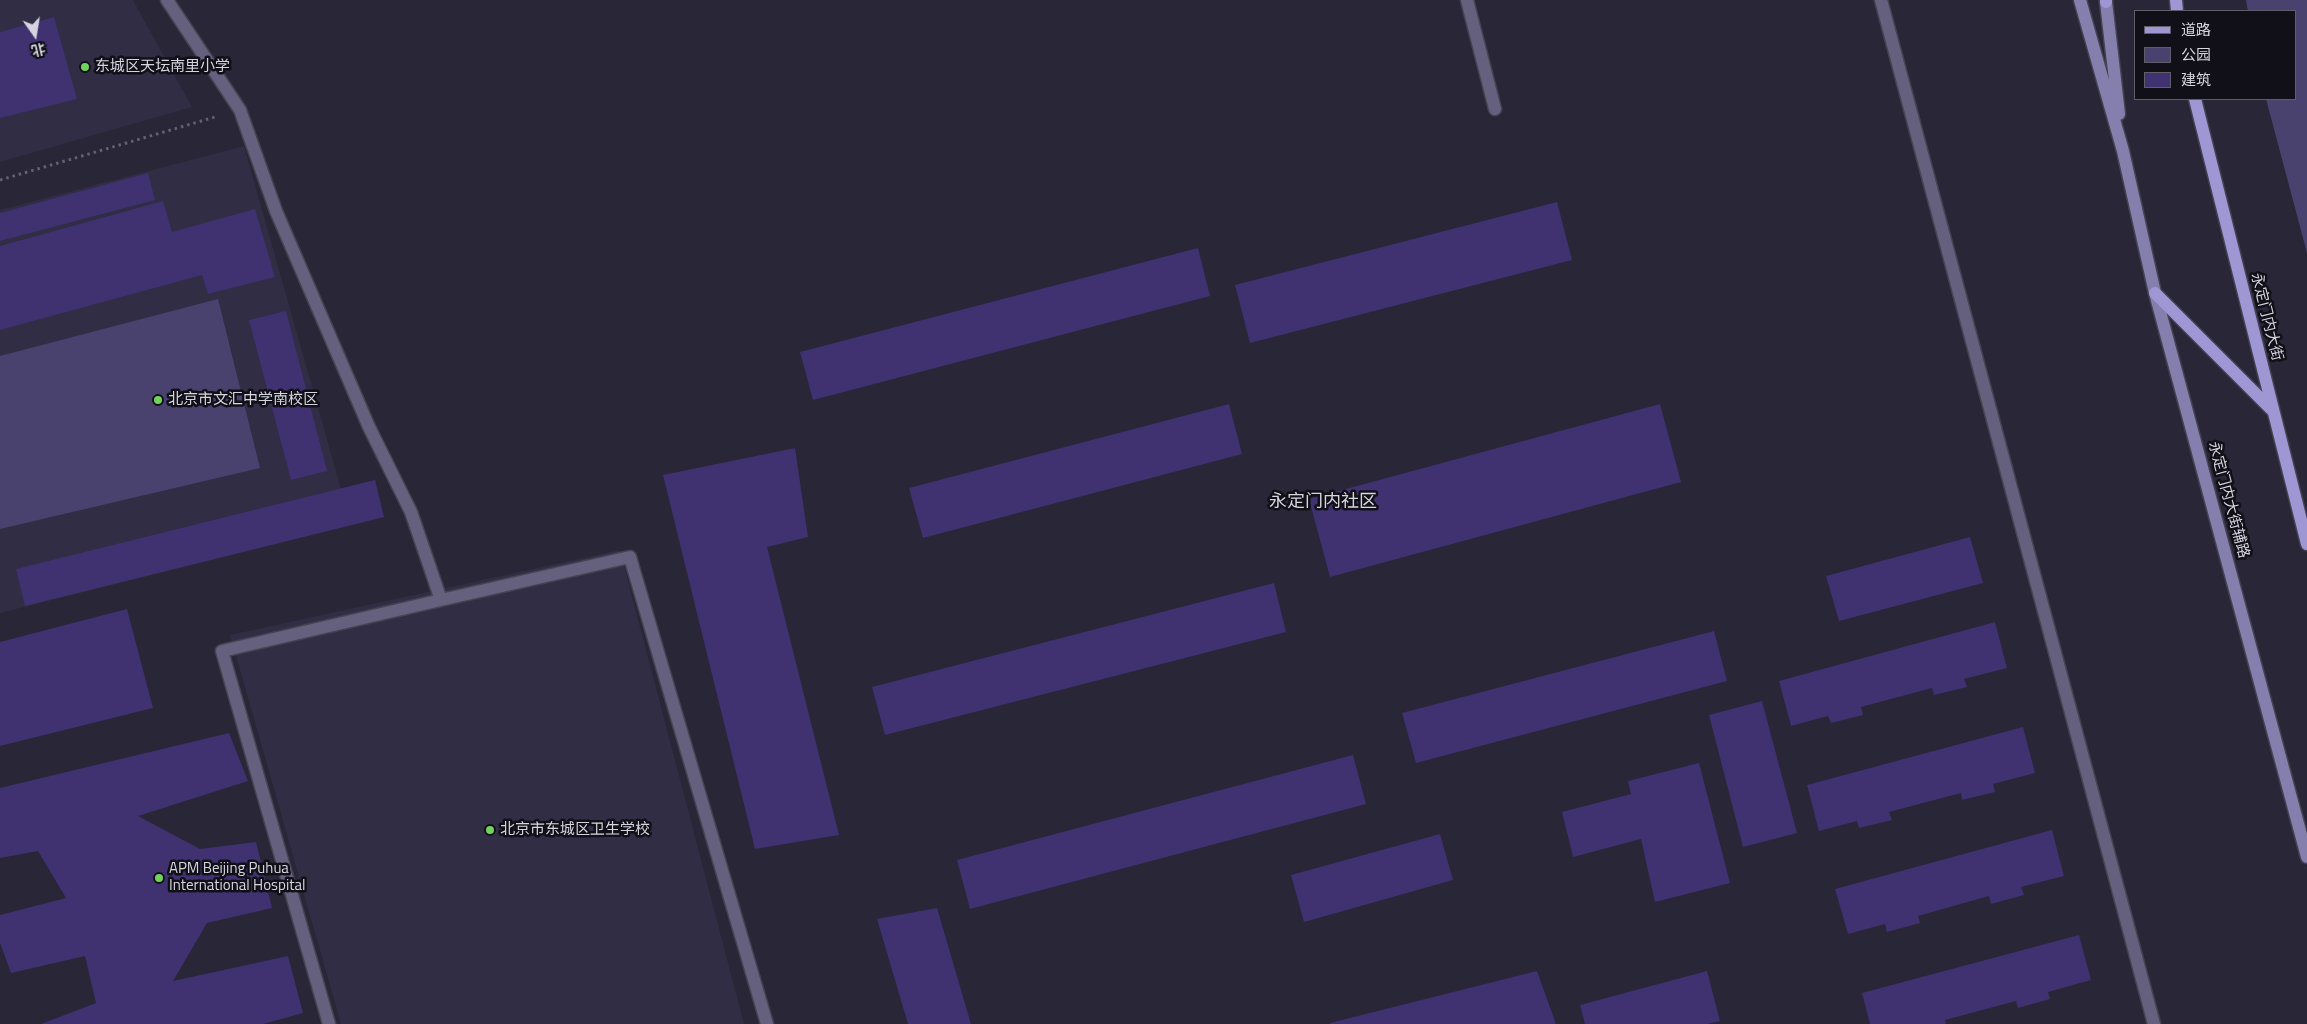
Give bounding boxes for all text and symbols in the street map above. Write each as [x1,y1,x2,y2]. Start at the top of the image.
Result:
north arrow [10,10,60,60]
legend [2134,10,2297,100]
text: 道路 [2181,18,2211,41]
text: 北 [29,38,48,62]
text: 公园 [2181,43,2211,66]
place label: 东城区天坛南里小学 [95,58,230,76]
marker: 东城区天坛南里小学 [79,61,91,73]
text: 建筑 [2181,68,2211,91]
street label: 永定门内大街 [2246,271,2286,363]
place label: 北京市文汇中学南校区 [168,391,318,409]
marker: 北京市文汇中学南校区 [152,394,164,406]
street label: 永定门内大街辅路 [2204,440,2252,560]
district label: 永定门内社区 [1269,492,1377,514]
place label: 北京市东城区卫生学校 [500,821,650,839]
marker: 北京市东城区卫生学校 [484,824,496,836]
place label: APM Beijing Puhua International Hospital [169,860,305,895]
marker: APM Beijing Puhua International Hospital [153,872,165,884]

